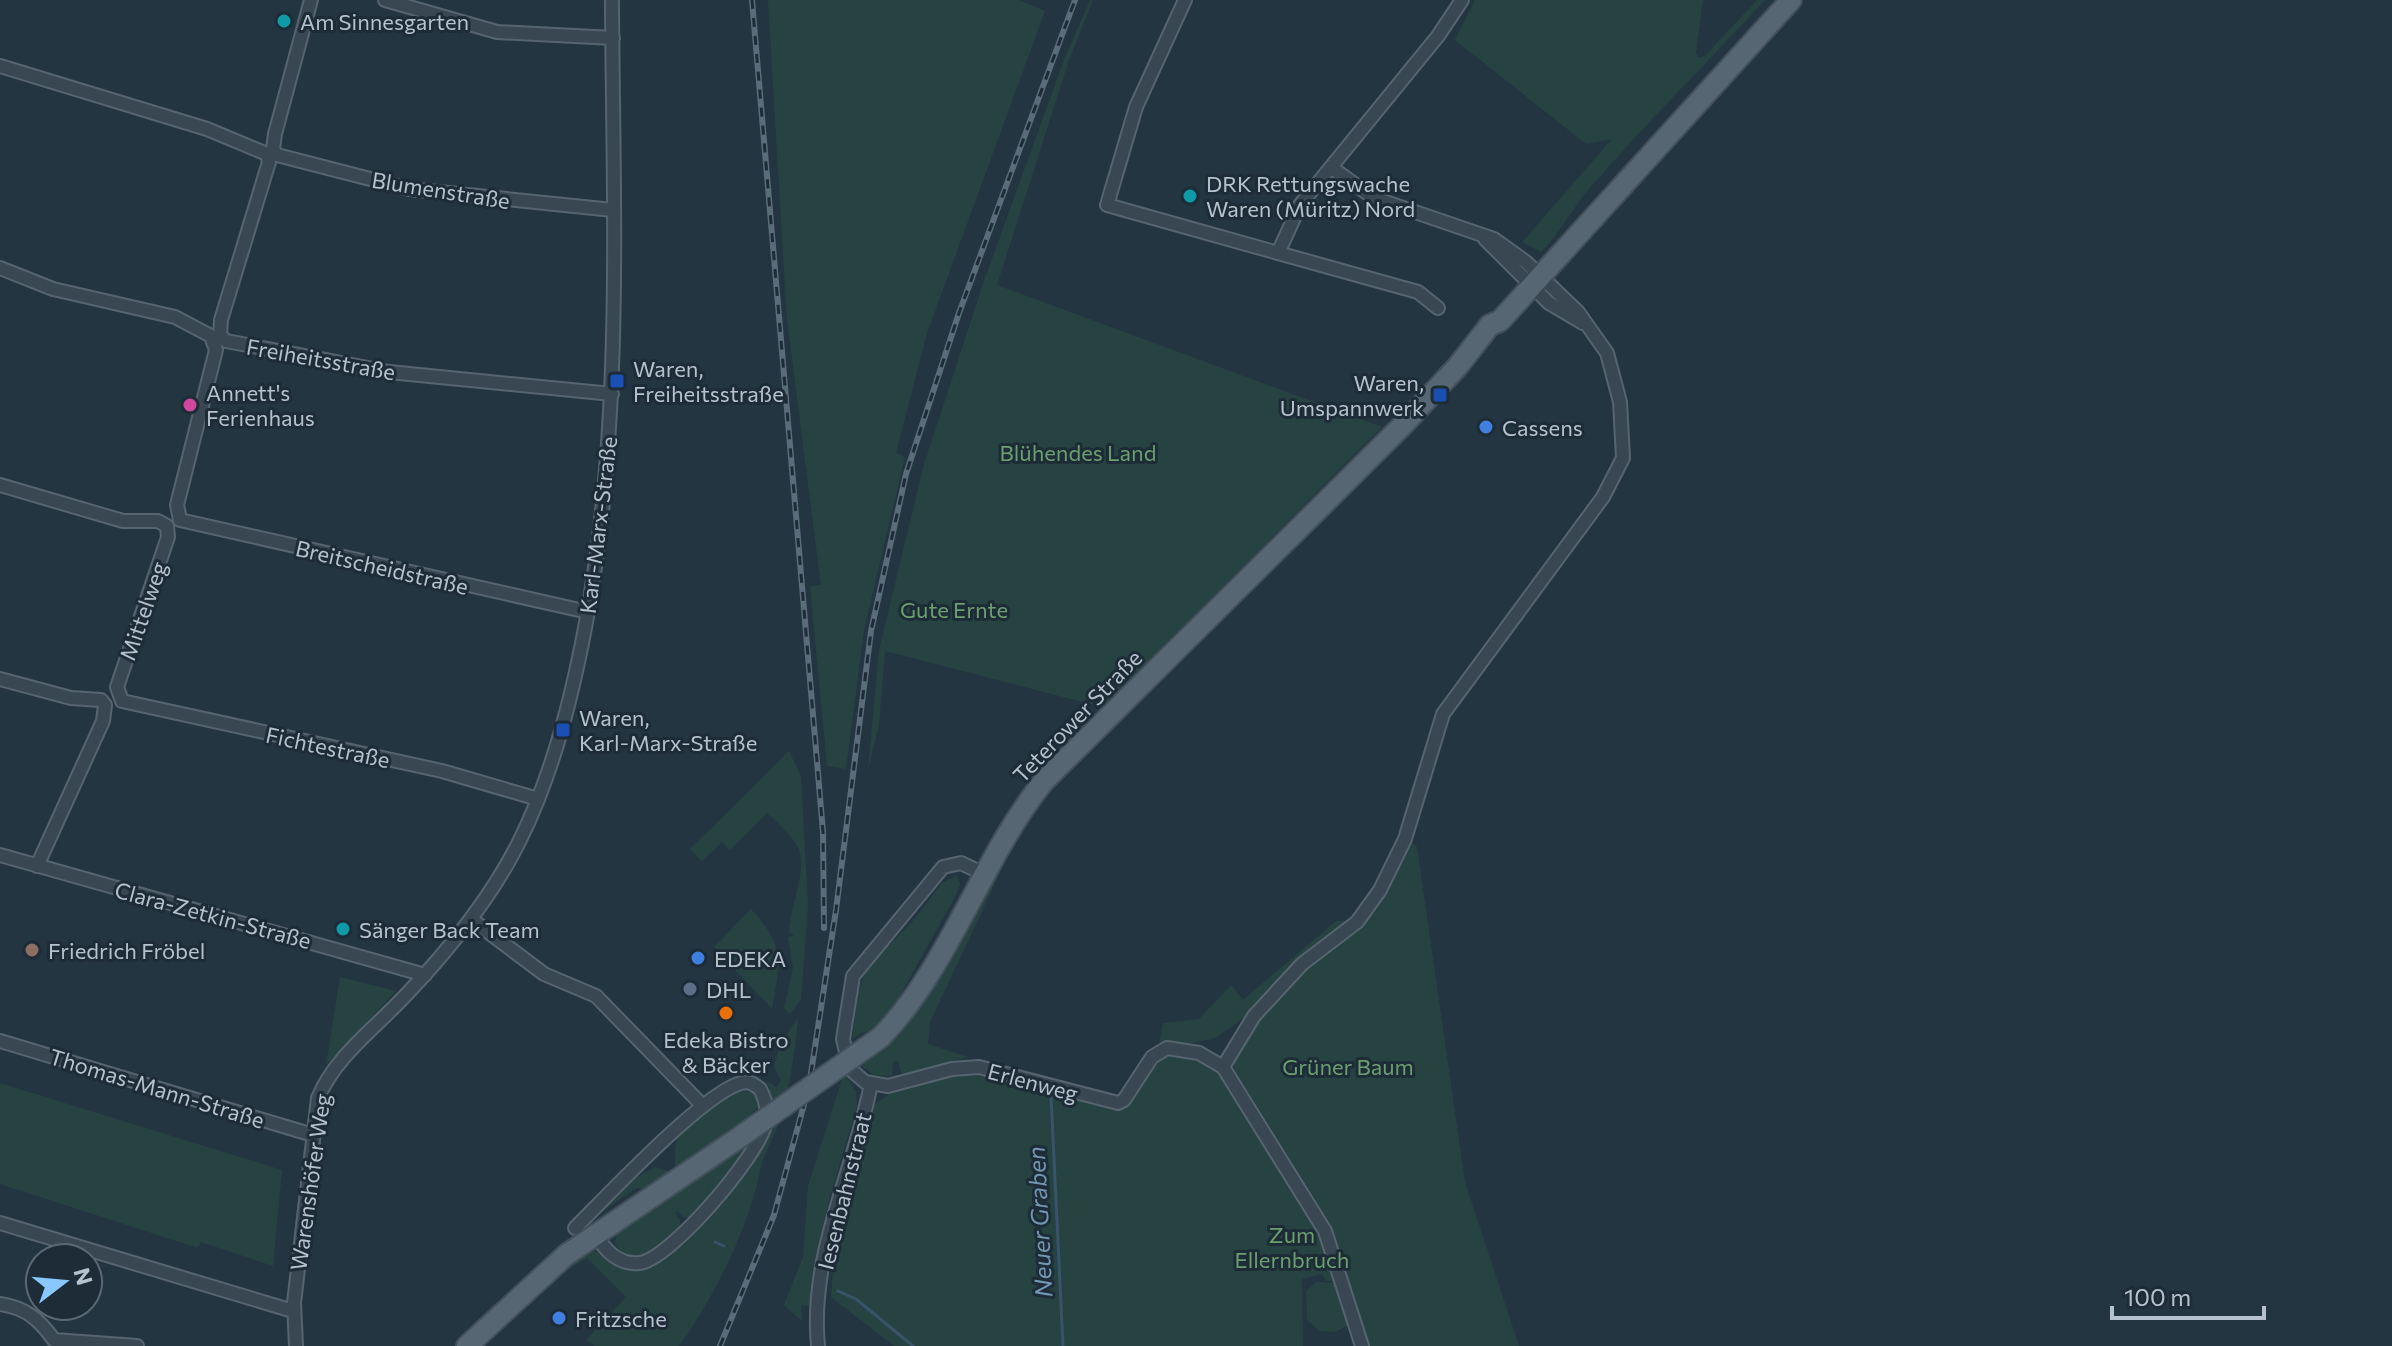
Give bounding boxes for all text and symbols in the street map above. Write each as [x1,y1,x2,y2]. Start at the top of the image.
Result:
place label: Am Sinnesgarten [300,8,469,35]
marker: Am Sinnesgarten [275,12,293,30]
street label: Blumenstraße [370,166,512,214]
place label: DRK Rettungswache Waren (Müritz) Nord [1206,170,1415,222]
marker: DRK Rettungswache Waren (Müritz) Nord [1181,187,1199,205]
street label: Freiheitsstraße [244,333,398,385]
place label: Waren, Freiheitsstraße [633,355,784,407]
place label: Waren, Umspannwerk [1280,369,1424,421]
marker: Waren, Freiheitsstraße [608,372,626,390]
place label: Annett's Ferienhaus [206,379,315,431]
marker: Waren, Umspannwerk [1431,386,1449,404]
marker: Annett's Ferienhaus [181,396,199,414]
place label: Cassens [1502,414,1583,441]
marker: Cassens [1477,418,1495,436]
street label: Karl-Marx-Straße [574,435,622,615]
park label: Blühendes Land [1000,439,1156,466]
street label: Breitscheidstraße [293,534,471,600]
street label: Mittelweg [114,558,172,664]
park label: Gute Ernte [900,596,1008,623]
street label: Teterower Straße [1007,644,1147,788]
place label: Waren, Karl-Marx-Straße [579,704,757,756]
street label: Fichtestraße [263,721,393,773]
marker: Waren, Karl-Marx-Straße [554,721,572,739]
street label: Clara-Zetkin-Straße [112,876,314,954]
place label: Sänger Back Team [359,916,540,943]
marker: Sänger Back Team [334,920,352,938]
place label: Friedrich Fröbel [48,937,205,964]
marker: Friedrich Fröbel [23,941,41,959]
place label: EDEKA [714,945,786,972]
marker: EDEKA [689,949,707,967]
place label: DHL [706,976,751,1003]
marker: DHL [681,980,699,998]
marker: Edeka Bistro & Bäcker [717,1004,735,1022]
place label: Edeka Bistro & Bäcker [663,1026,789,1078]
street label: Thomas-Mann-Straße [46,1042,268,1134]
park label: Grüner Baum [1282,1053,1414,1080]
street label: Erlenweg [985,1057,1081,1107]
street label: Warenshöfer Weg [284,1092,336,1272]
street label: Iesenbahnstraat [811,1109,877,1273]
water label: Neuer Graben [1021,1146,1057,1298]
park label: Zum Ellernbruch [1235,1221,1349,1273]
north arrow [24,1242,104,1322]
text: N [68,1265,99,1288]
scale bar [2112,1270,2264,1320]
text: 100 m [2124,1282,2191,1311]
place label: Fritzsche [575,1305,667,1332]
marker: Fritzsche [550,1309,568,1327]

